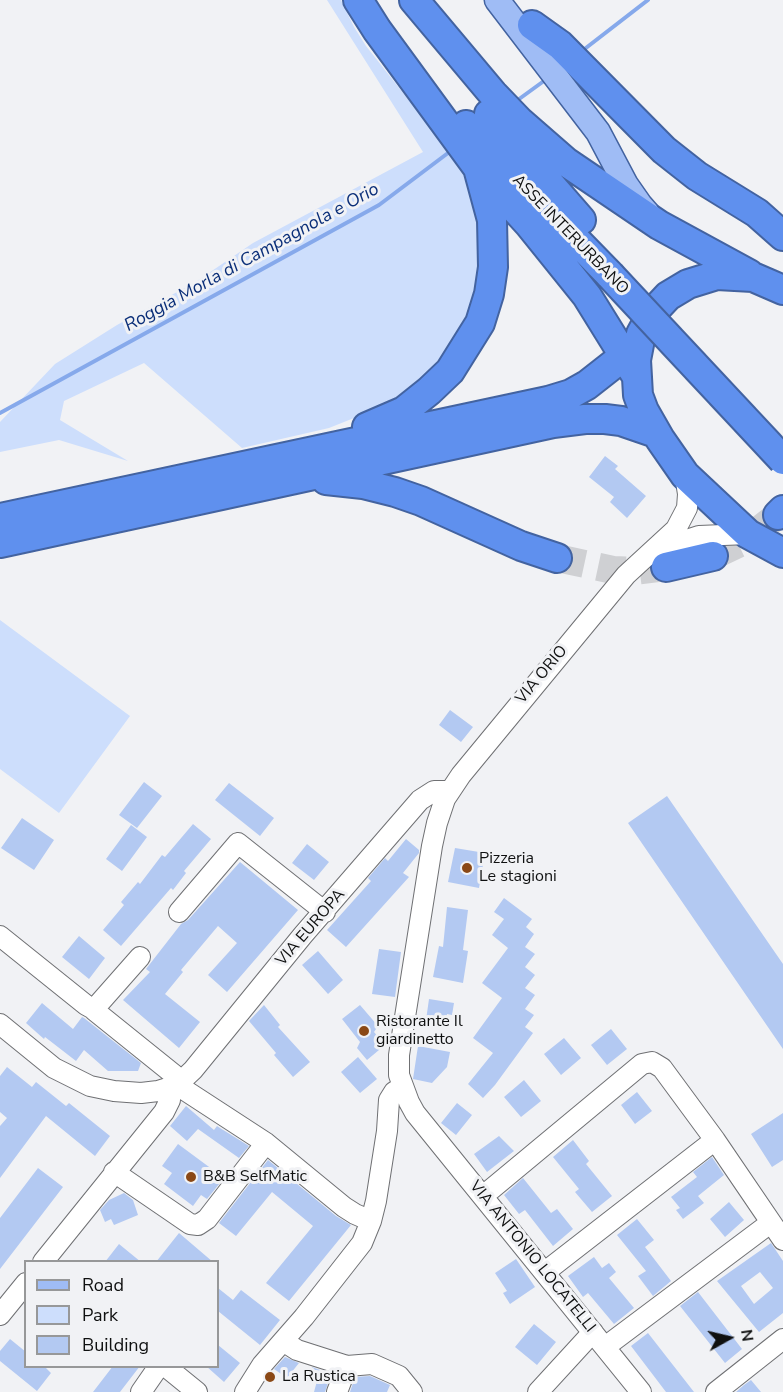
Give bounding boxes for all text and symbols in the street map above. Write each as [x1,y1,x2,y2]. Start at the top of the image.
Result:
street label: ASSE INTERURBANO [508,171,632,299]
water label: Roggia Morla di Campagnola e Orio [121,179,383,337]
street label: VIA ORIO [512,642,572,708]
place label: Pizzeria Le stagioni [479,849,557,887]
marker: Pizzeria Le stagioni [460,861,474,875]
street label: VIA EUROPA [272,886,350,970]
place label: Ristorante Il giardinetto [376,1012,463,1050]
marker: Ristorante Il giardinetto [357,1024,371,1038]
place label: B&B SelfMatic [203,1167,307,1187]
marker: B&B SelfMatic [184,1170,198,1184]
street label: VIA ANTONIO LOCATELLI [465,1177,599,1337]
legend [24,1260,219,1368]
text: Road [82,1273,124,1297]
text: Park [82,1303,118,1327]
north arrow [699,1308,759,1368]
text: N [735,1328,759,1343]
text: Building [82,1333,149,1357]
place label: La Rustica [282,1367,356,1387]
marker: La Rustica [263,1370,277,1384]

